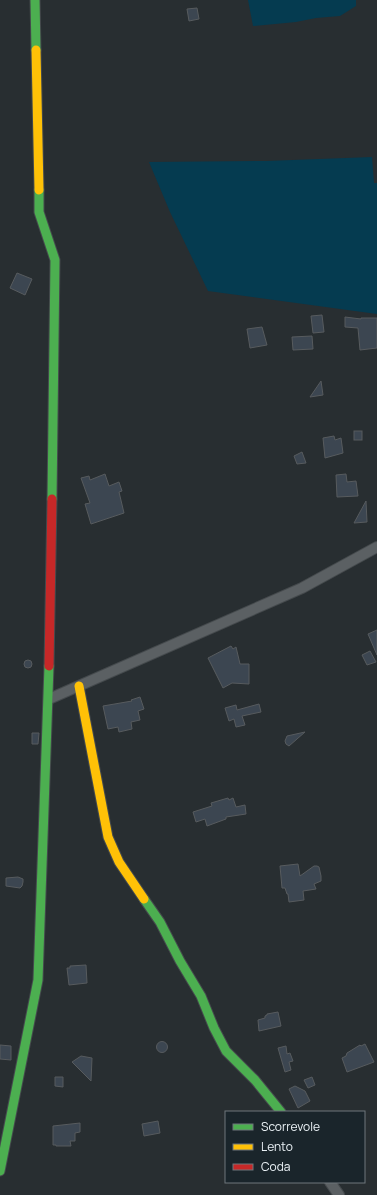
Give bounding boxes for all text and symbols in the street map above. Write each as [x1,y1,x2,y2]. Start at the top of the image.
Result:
legend [225,1111,365,1183]
text: Scorrevole [261,1118,320,1135]
text: Lento [261,1138,293,1155]
text: Coda [261,1158,290,1175]

